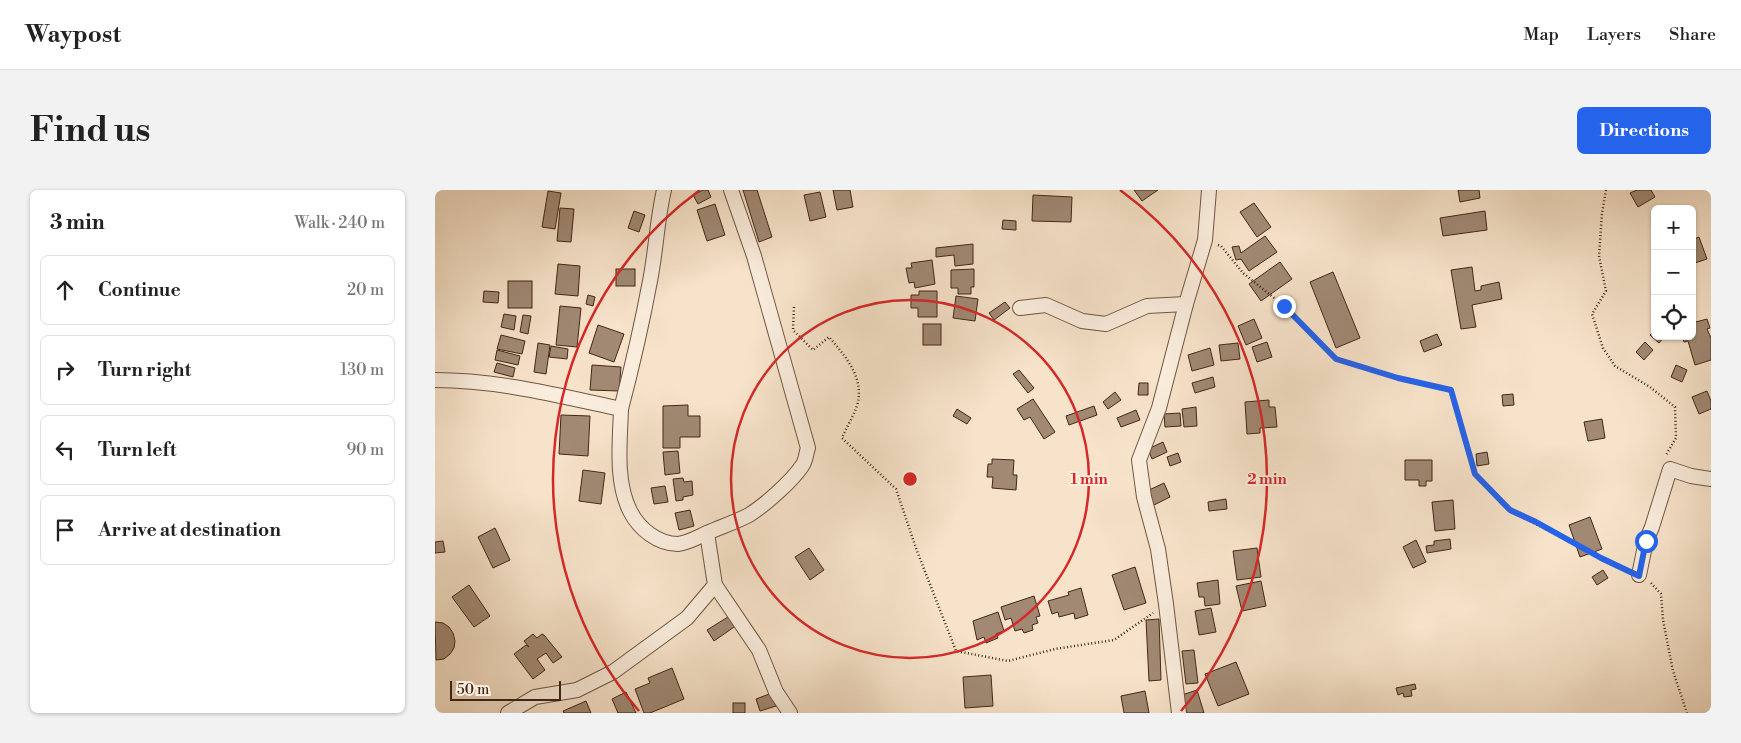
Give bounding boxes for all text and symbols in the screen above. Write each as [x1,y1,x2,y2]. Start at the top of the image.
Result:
text: Waypost [25,20,121,50]
text: Map [1524,23,1559,46]
text: Layers [1587,23,1641,46]
text: Share [1669,23,1716,46]
button: Directions [1577,107,1711,154]
text: Find us [30,109,150,152]
map controls [1651,205,1696,340]
button: + [1651,205,1696,250]
text: 3 min [50,210,105,236]
text: Walk · 240 m [294,213,385,233]
button: − [1651,250,1696,295]
icon: ahead [51,276,79,304]
text: Continue [98,278,181,302]
text: 20 m [347,280,384,300]
route end [1273,295,1296,318]
button: locate [1651,295,1696,340]
icon: right [51,356,79,384]
text: Turn right [98,358,191,382]
text: 130 m [340,360,384,380]
icon: left [51,436,79,464]
text: Turn left [98,438,177,462]
text: 90 m [346,440,384,460]
centre of rings [901,470,919,488]
text: 1 min [1070,470,1108,489]
text: 2 min [1247,470,1287,489]
icon: arrive [51,516,79,544]
text: Arrive at destination [98,518,281,542]
route start [1635,530,1658,553]
scale bar [450,678,561,701]
text: 50 m [457,681,489,699]

